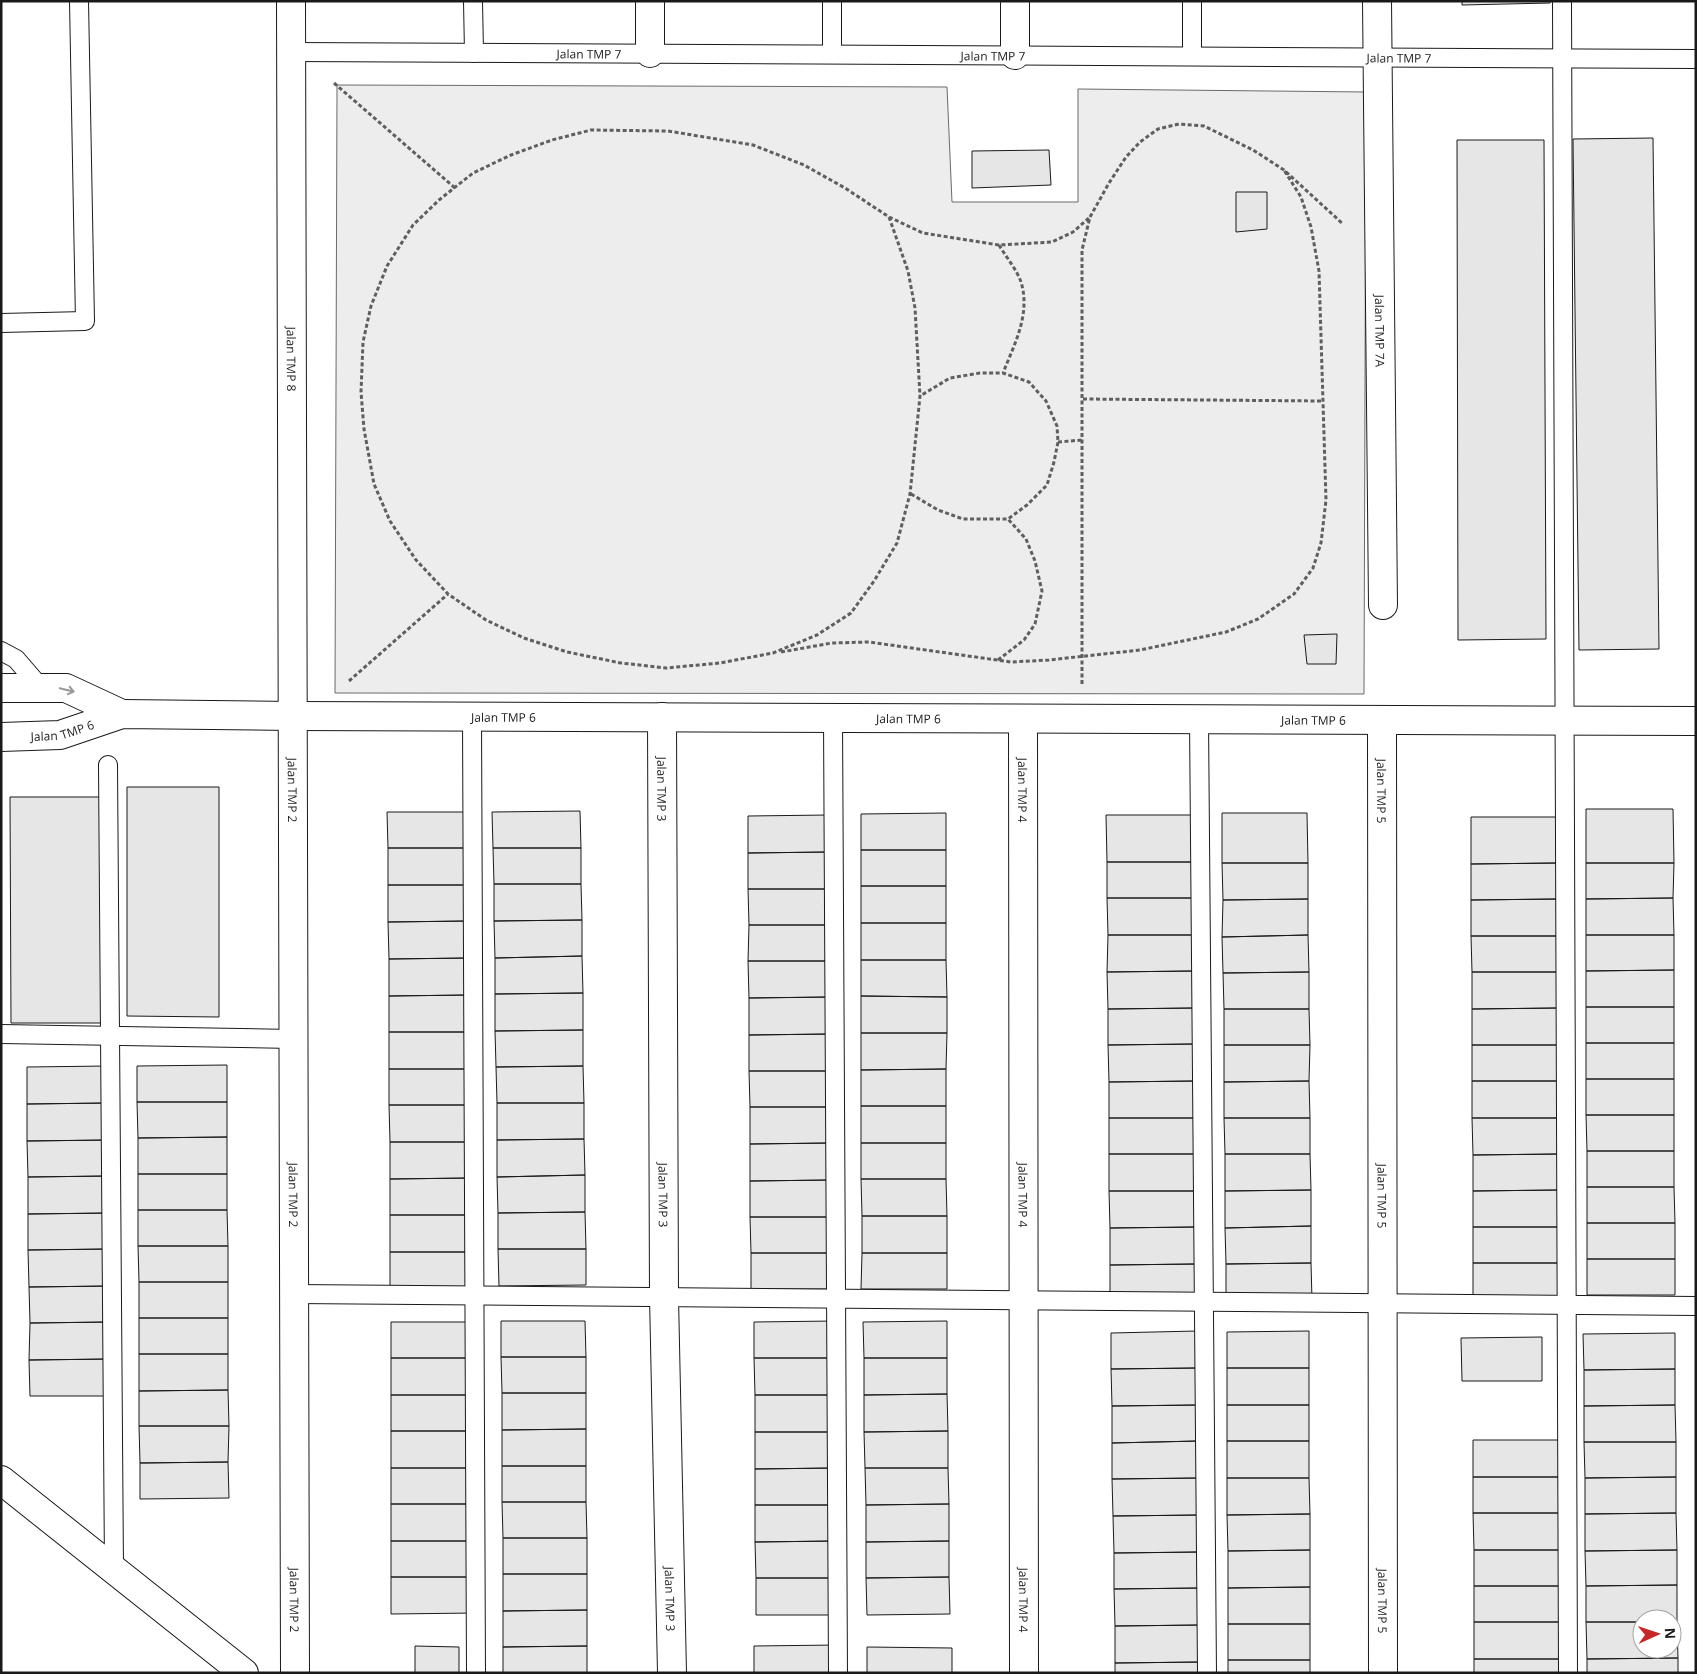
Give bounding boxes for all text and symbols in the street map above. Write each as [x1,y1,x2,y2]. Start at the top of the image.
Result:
street label: Jalan TMP 7 [556,45,622,62]
street label: Jalan TMP 7 [960,47,1026,64]
street label: Jalan TMP 7 [1366,49,1432,66]
street label: Jalan TMP 7A [1371,294,1389,368]
street label: Jalan TMP 8 [283,326,300,392]
one-way arrow [59,686,75,695]
street label: Jalan TMP 6 [470,708,536,725]
street label: Jalan TMP 6 [875,710,941,727]
street label: Jalan TMP 6 [1280,711,1346,728]
street label: Jalan TMP 6 [29,716,96,745]
street label: Jalan TMP 3 [654,756,671,822]
street label: Jalan TMP 2 [284,757,301,823]
street label: Jalan TMP 4 [1015,757,1032,822]
street label: Jalan TMP 5 [1374,758,1391,823]
street label: Jalan TMP 2 [285,1162,302,1228]
street label: Jalan TMP 3 [655,1162,672,1228]
street label: Jalan TMP 4 [1015,1162,1032,1227]
street label: Jalan TMP 5 [1374,1163,1391,1228]
street label: Jalan TMP 3 [661,1565,680,1632]
street label: Jalan TMP 2 [286,1567,303,1633]
street label: Jalan TMP 4 [1015,1567,1032,1632]
street label: Jalan TMP 5 [1374,1568,1391,1633]
north arrow [1632,1609,1682,1659]
text: N [1661,1627,1680,1639]

